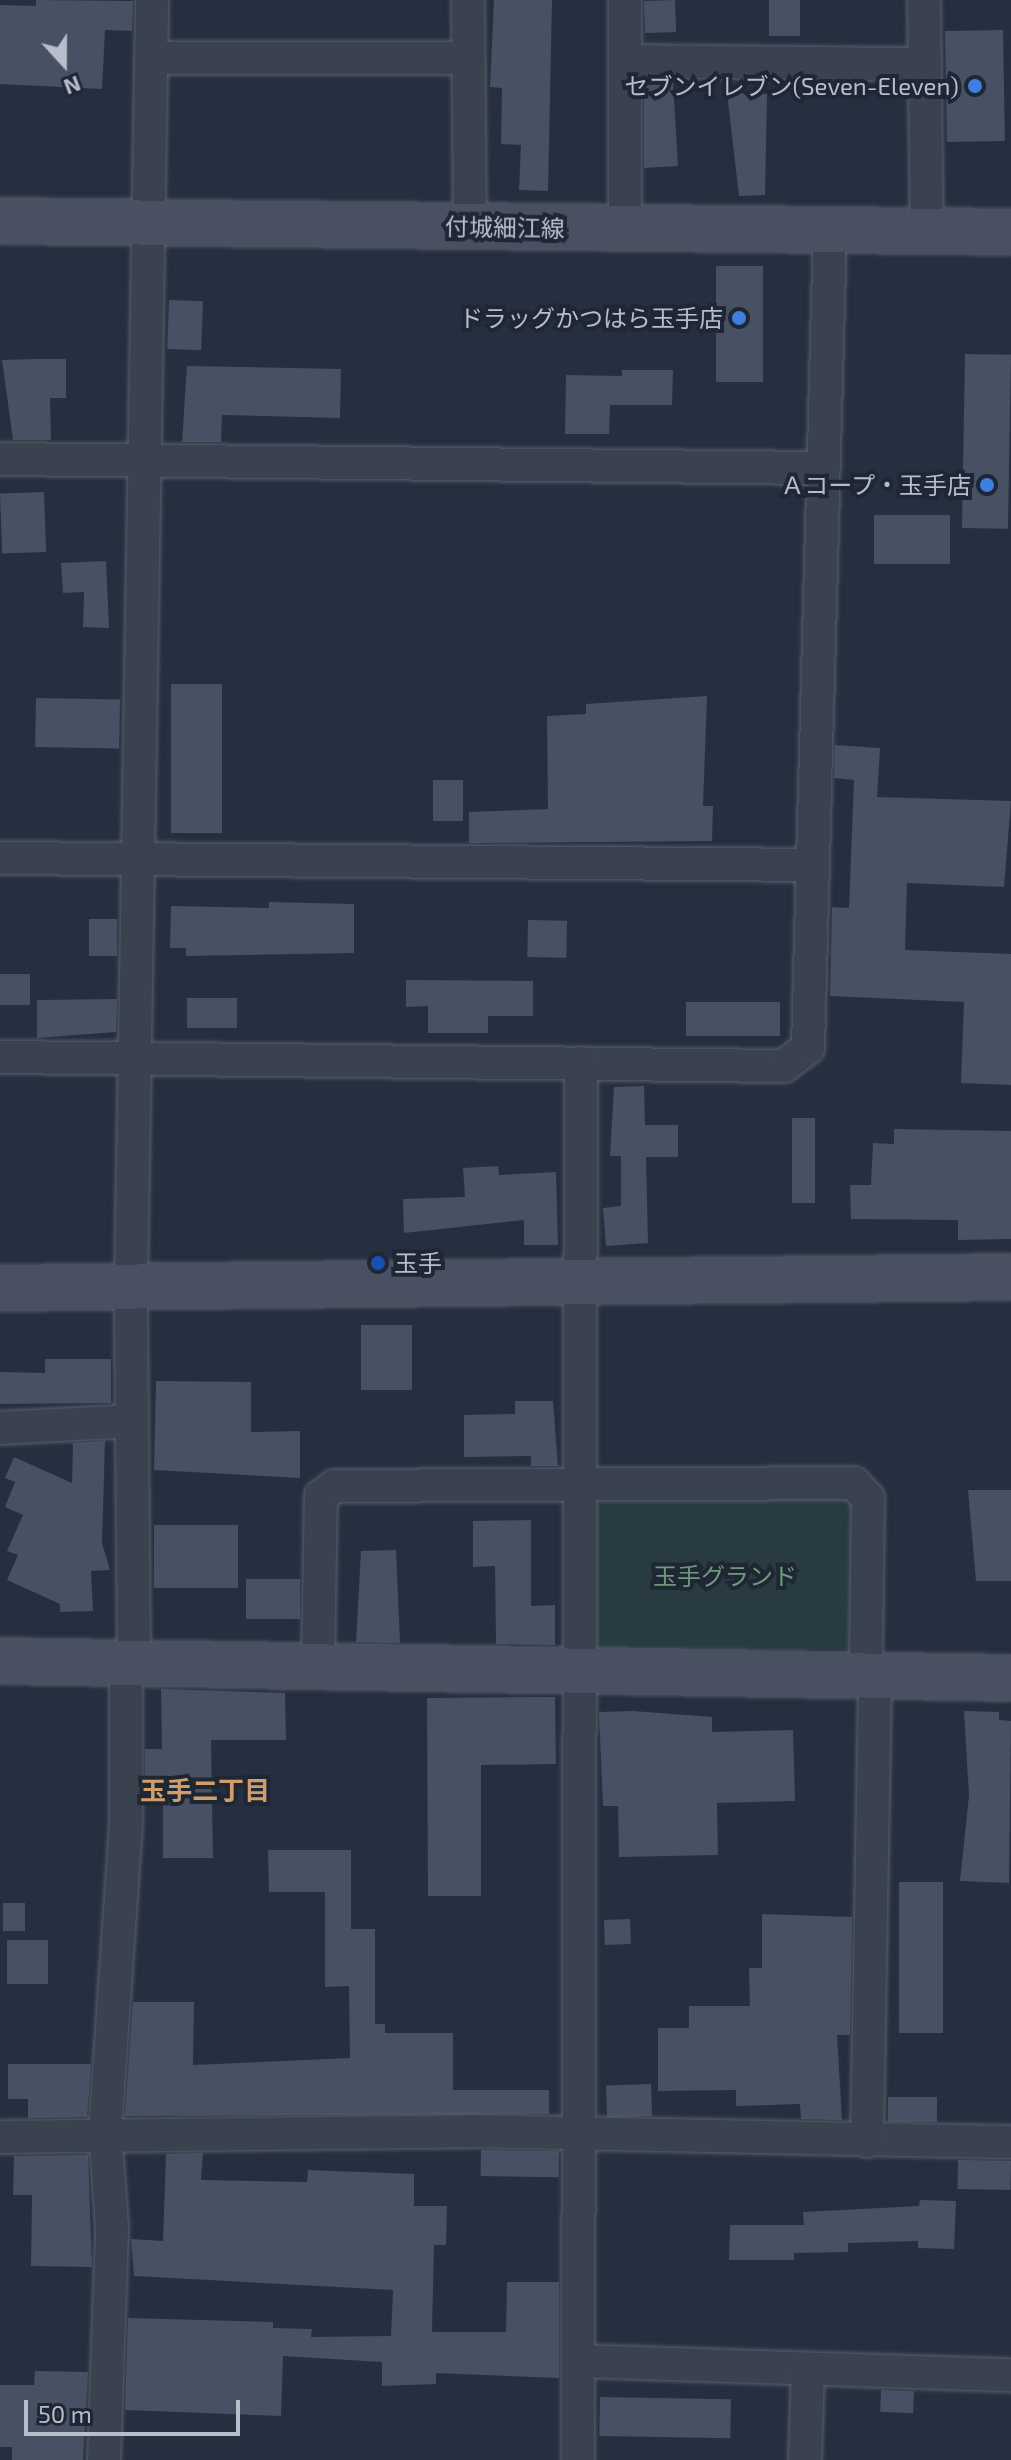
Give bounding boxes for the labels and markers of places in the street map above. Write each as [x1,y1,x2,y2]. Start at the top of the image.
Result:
place label: セブンイレブン(Seven-Eleven) [626,72,959,100]
marker: セブンイレブン(Seven-Eleven) [966,77,984,95]
place label: ドラッグかつはら玉手店 [459,304,723,332]
marker: ドラッグかつはら玉手店 [730,309,748,327]
place label: Ａコープ・玉手店 [779,471,971,499]
marker: Ａコープ・玉手店 [978,476,996,494]
place label: 玉手 [394,1249,442,1277]
marker: 玉手 [369,1254,387,1272]

